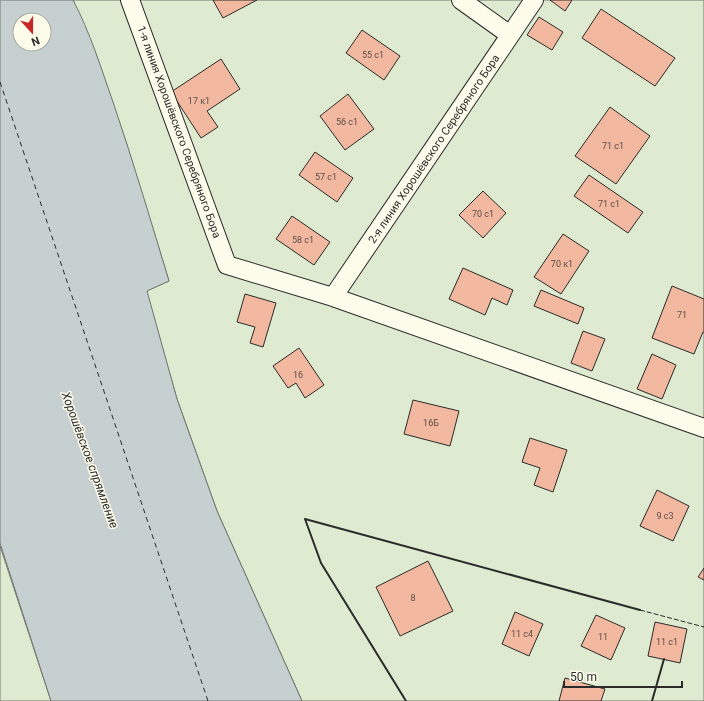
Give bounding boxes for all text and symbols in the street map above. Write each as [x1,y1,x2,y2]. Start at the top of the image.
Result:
north arrow [12,12,52,52]
street label: 1-я линия Хорошёвского Серебряного Бора [134,24,224,240]
text: N [29,33,41,48]
house number: 55 с1 [362,50,384,60]
street label: 2-я линия Хорошёвского Серебряного Бора [366,52,502,246]
house number: 17 к1 [188,96,210,106]
house number: 56 с1 [336,117,358,127]
house number: 71 с1 [602,141,624,151]
house number: 57 с1 [315,172,337,182]
house number: 71 с1 [598,199,620,209]
house number: 70 с1 [472,209,494,219]
house number: 58 с1 [292,235,314,245]
house number: 70 к1 [551,259,573,269]
house number: 71 [677,310,687,320]
house number: 16 [293,370,303,380]
water label: Хорошёвское спрямление [58,389,121,530]
house number: 16Б [423,418,439,428]
house number: 9 с3 [656,511,674,521]
house number: 8 [410,593,416,603]
house number: 11 с4 [511,629,533,639]
house number: 11 [598,632,608,642]
house number: 11 с1 [656,637,678,647]
scale bar [564,663,682,689]
text: 50 m [570,670,597,684]

